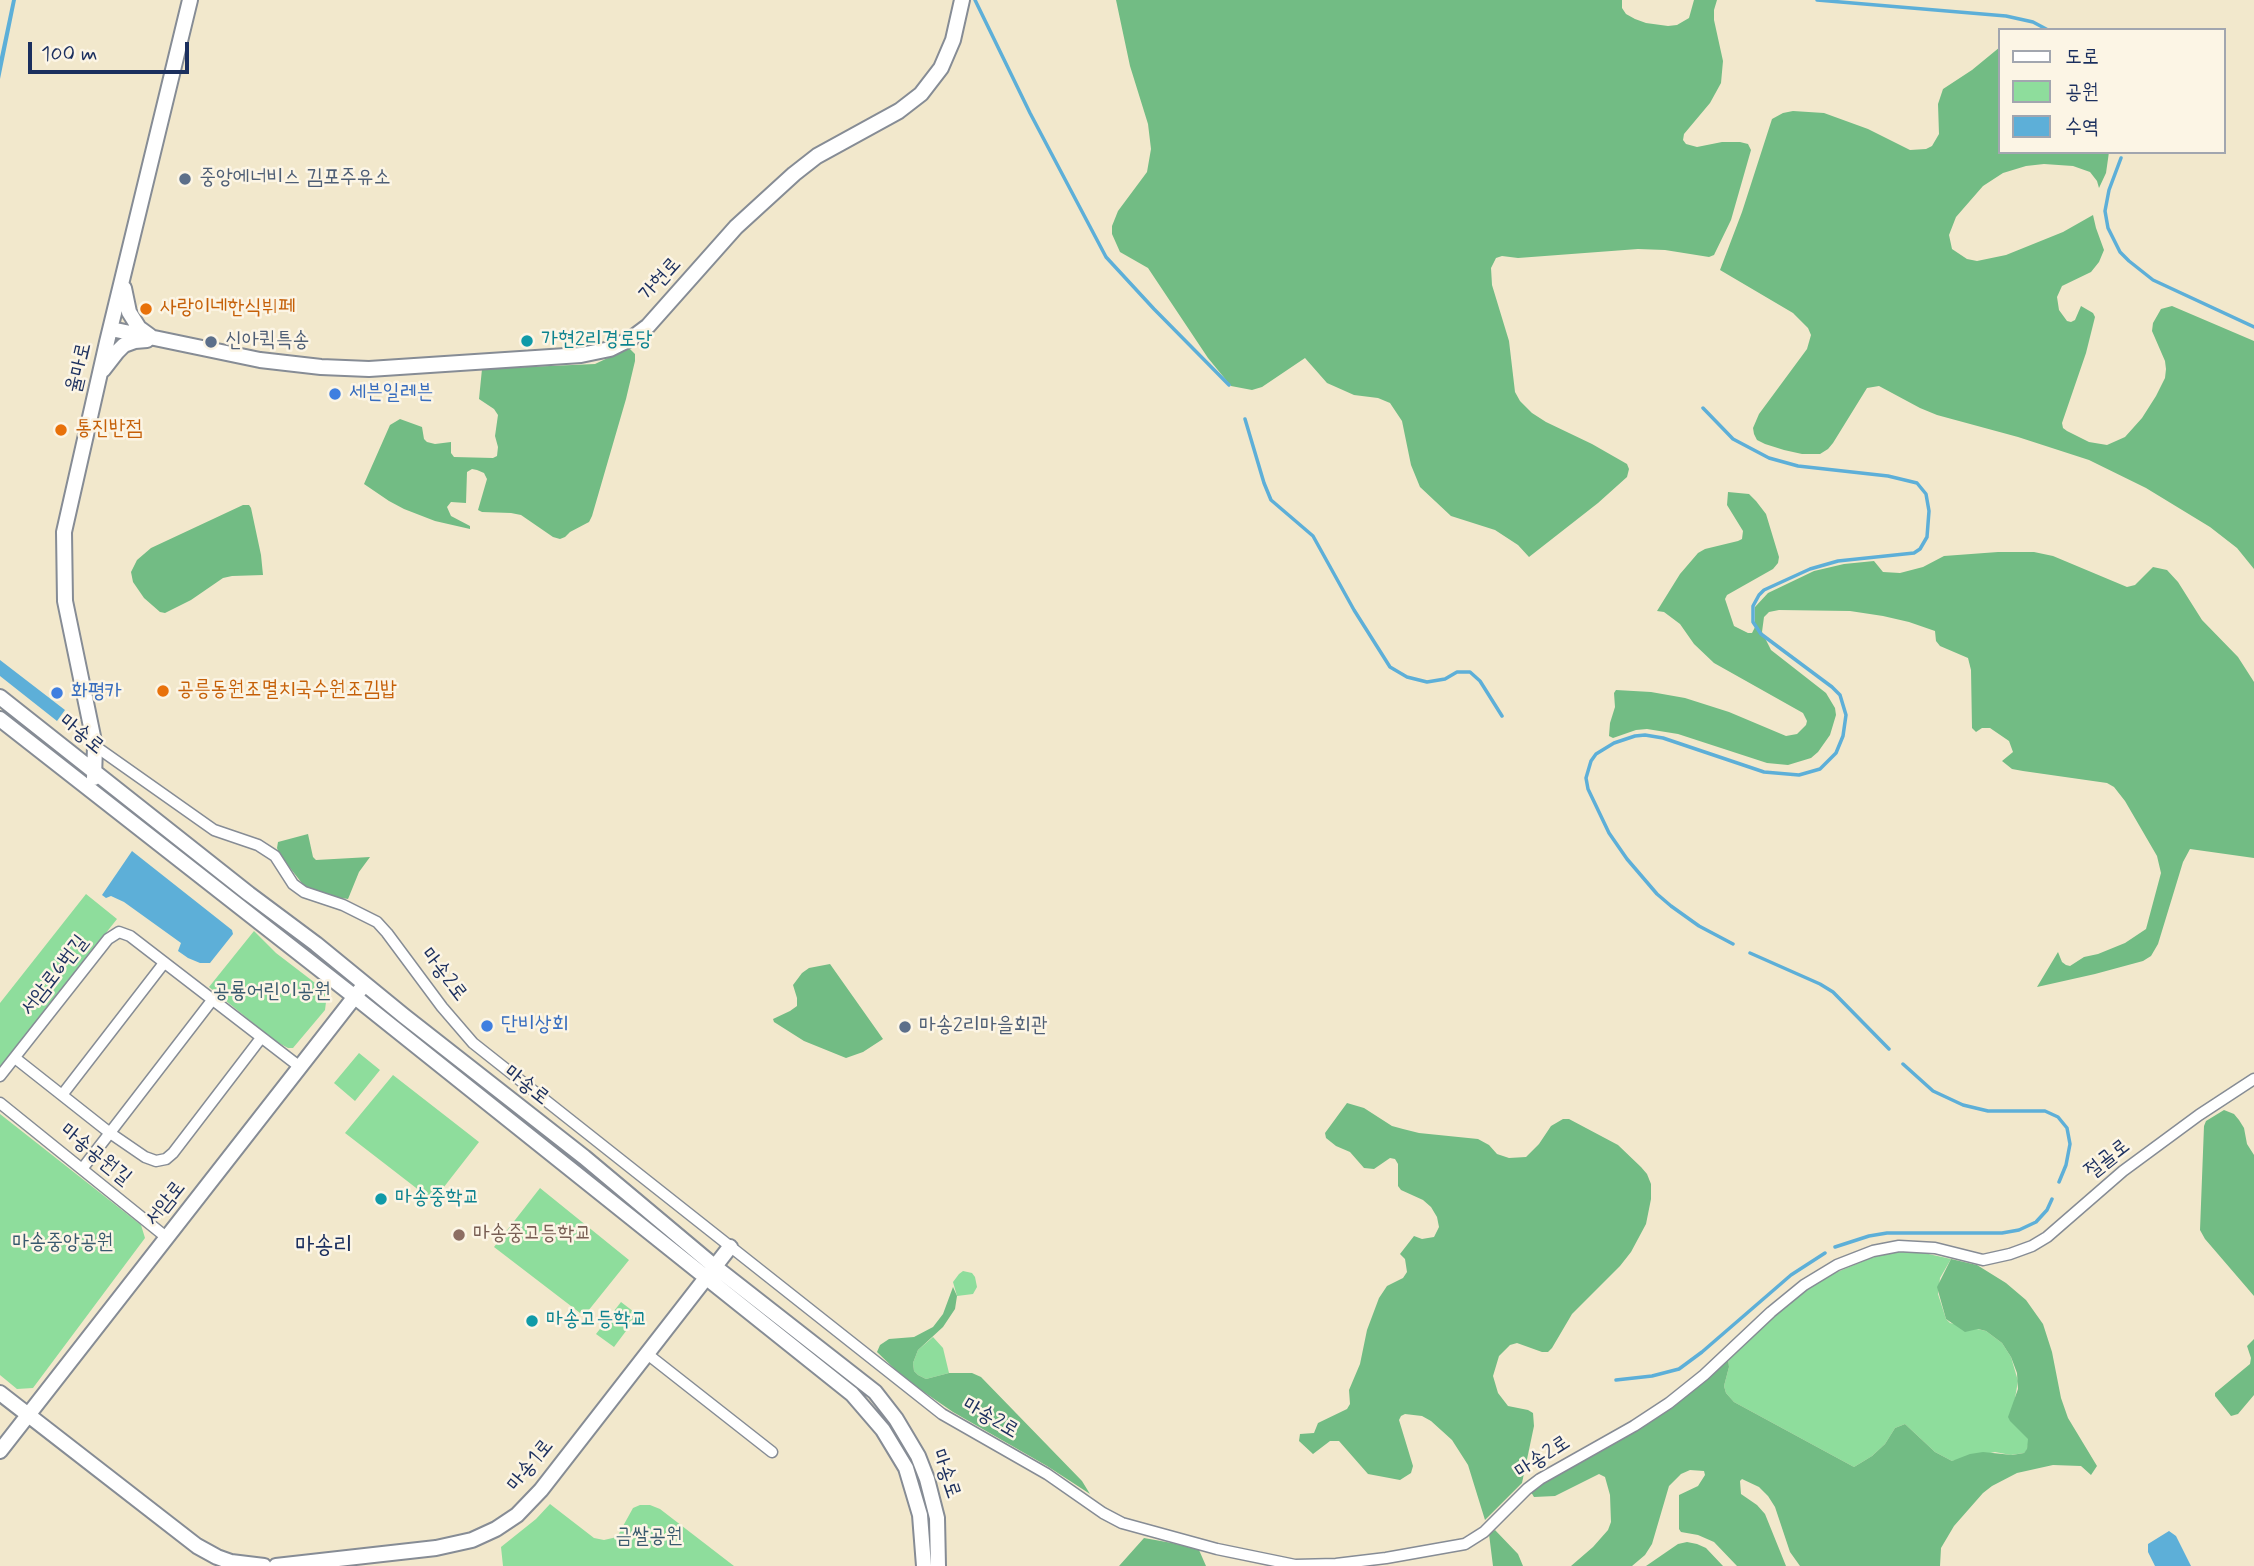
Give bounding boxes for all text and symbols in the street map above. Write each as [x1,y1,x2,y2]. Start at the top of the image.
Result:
scale bar [32,28,192,72]
legend [1998,28,2226,154]
text: 100 m [41,40,97,68]
text: 도로 [2065,43,2099,71]
text: 공원 [2065,78,2099,106]
text: 수역 [2065,113,2099,141]
place label: 중앙에너비스 김포주유소 [199,166,391,192]
marker: 중앙에너비스 김포주유소 [177,171,193,187]
street label: 가현로 [635,253,687,307]
place label: 사랑이네한식뷔페 [160,296,295,322]
marker: 사랑이네한식뷔페 [138,301,154,317]
place label: 가현2리경로당 [541,328,653,354]
place label: 신아퀵특송 [225,329,309,355]
marker: 가현2리경로당 [519,333,535,349]
marker: 신아퀵특송 [203,334,219,350]
street label: 율마로 [62,340,98,396]
place label: 세븐일레븐 [349,381,433,407]
marker: 세븐일레븐 [327,386,343,402]
place label: 통진반점 [75,417,143,443]
marker: 통진반점 [53,422,69,438]
place label: 공릉동원조멸치국수원조김밥 [177,678,397,704]
place label: 화평카 [71,680,122,706]
marker: 공릉동원조멸치국수원조김밥 [155,683,171,699]
marker: 화평카 [49,685,65,701]
street label: 마송로 [53,709,109,761]
street label: 서암로6번길 [16,931,94,1021]
street label: 마송2로 [414,943,472,1007]
park label: 공룡어린이공원 [213,980,331,1006]
place label: 단비상회 [501,1013,569,1039]
place label: 마송2리마을회관 [919,1014,1048,1040]
marker: 단비상회 [479,1018,495,1034]
marker: 마송2리마을회관 [897,1019,913,1035]
street label: 마송로 [498,1060,554,1112]
street label: 마송공원길 [54,1119,136,1191]
street label: 절골로 [2080,1134,2136,1186]
street label: 서암로 [140,1176,192,1232]
place label: 마송중학교 [395,1186,479,1212]
marker: 마송중학교 [373,1191,389,1207]
place label: 마송중고등학교 [473,1222,591,1248]
marker: 마송중고등학교 [451,1227,467,1243]
park label: 마송중앙공원 [12,1231,114,1257]
district label: 마송리 [295,1233,353,1261]
place label: 마송고등학교 [546,1308,647,1334]
marker: 마송고등학교 [524,1313,540,1329]
street label: 마송2로 [957,1393,1023,1445]
street label: 마송2로 [1511,1431,1575,1485]
street label: 마송1로 [502,1435,560,1497]
street label: 마송로 [925,1446,965,1502]
park label: 금쌀공원 [615,1525,683,1551]

